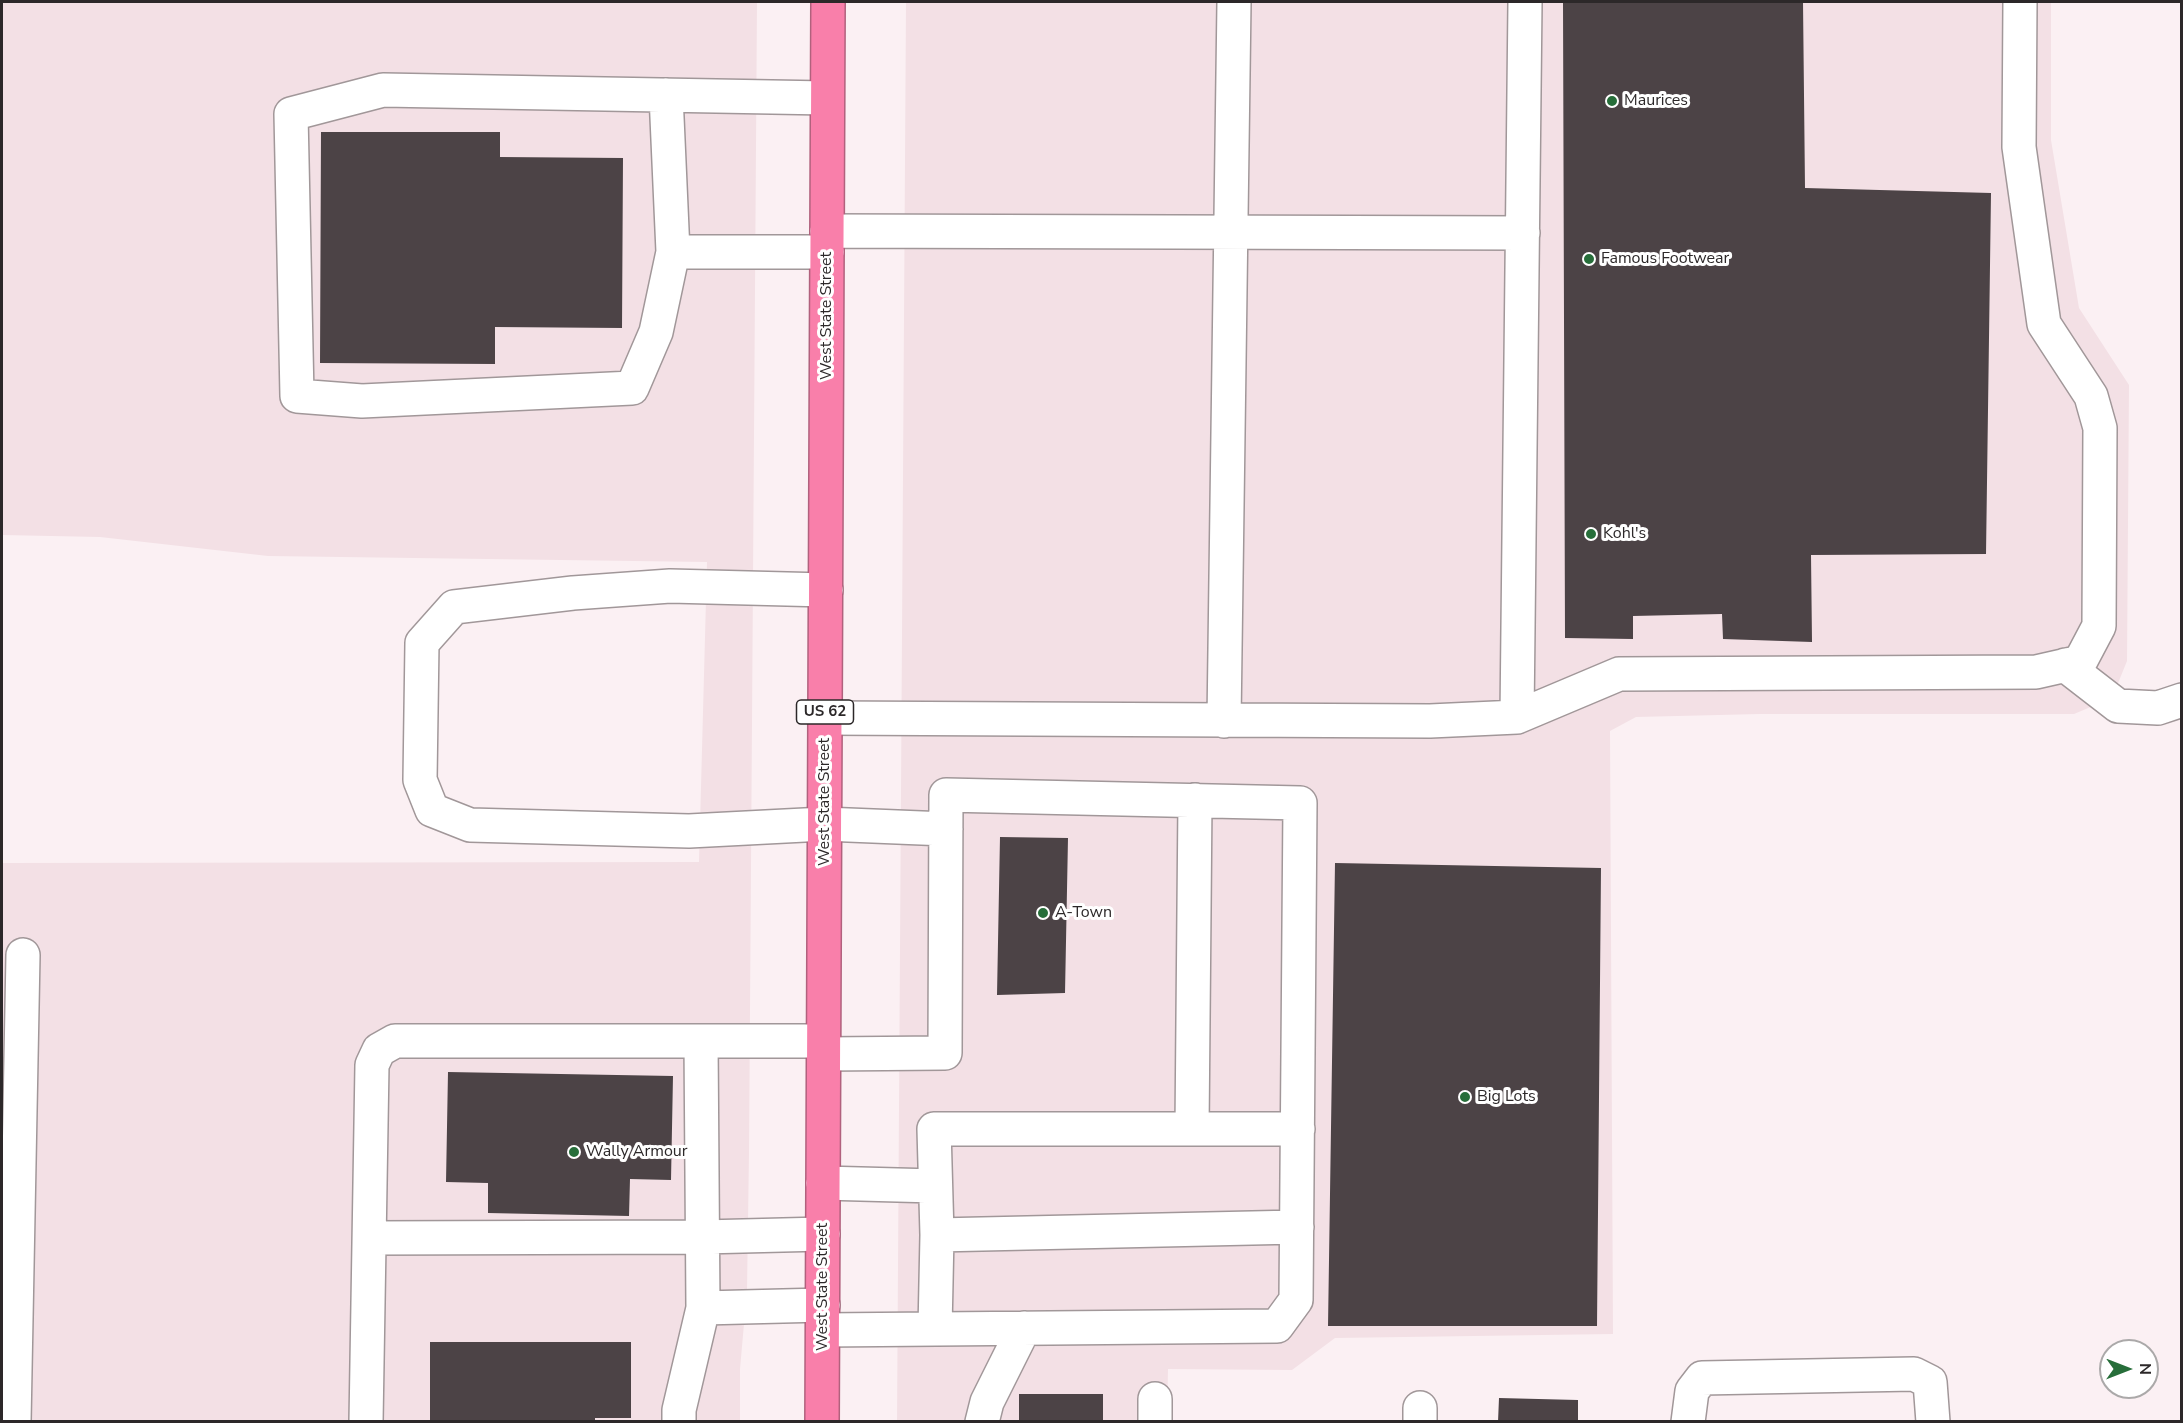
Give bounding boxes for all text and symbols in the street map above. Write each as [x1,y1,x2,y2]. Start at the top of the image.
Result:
place label: Maurices [1624,91,1688,111]
marker: Maurices [1605,94,1619,108]
place label: Famous Footwear [1601,249,1729,269]
street label: West State Street [817,252,837,380]
marker: Famous Footwear [1582,252,1596,266]
place label: Kohl's [1603,524,1646,544]
marker: Kohl's [1584,527,1598,541]
road number: US 62 [796,700,854,724]
street label: West State Street [815,738,835,866]
place label: A-Town [1055,903,1112,923]
marker: A-Town [1036,906,1050,920]
place label: Big Lots [1477,1087,1536,1107]
marker: Big Lots [1458,1090,1472,1104]
place label: Wally Armour [586,1142,687,1162]
marker: Wally Armour [567,1145,581,1159]
street label: West State Street [813,1223,833,1351]
north arrow [2099,1339,2159,1399]
text: N [2134,1363,2156,1375]

